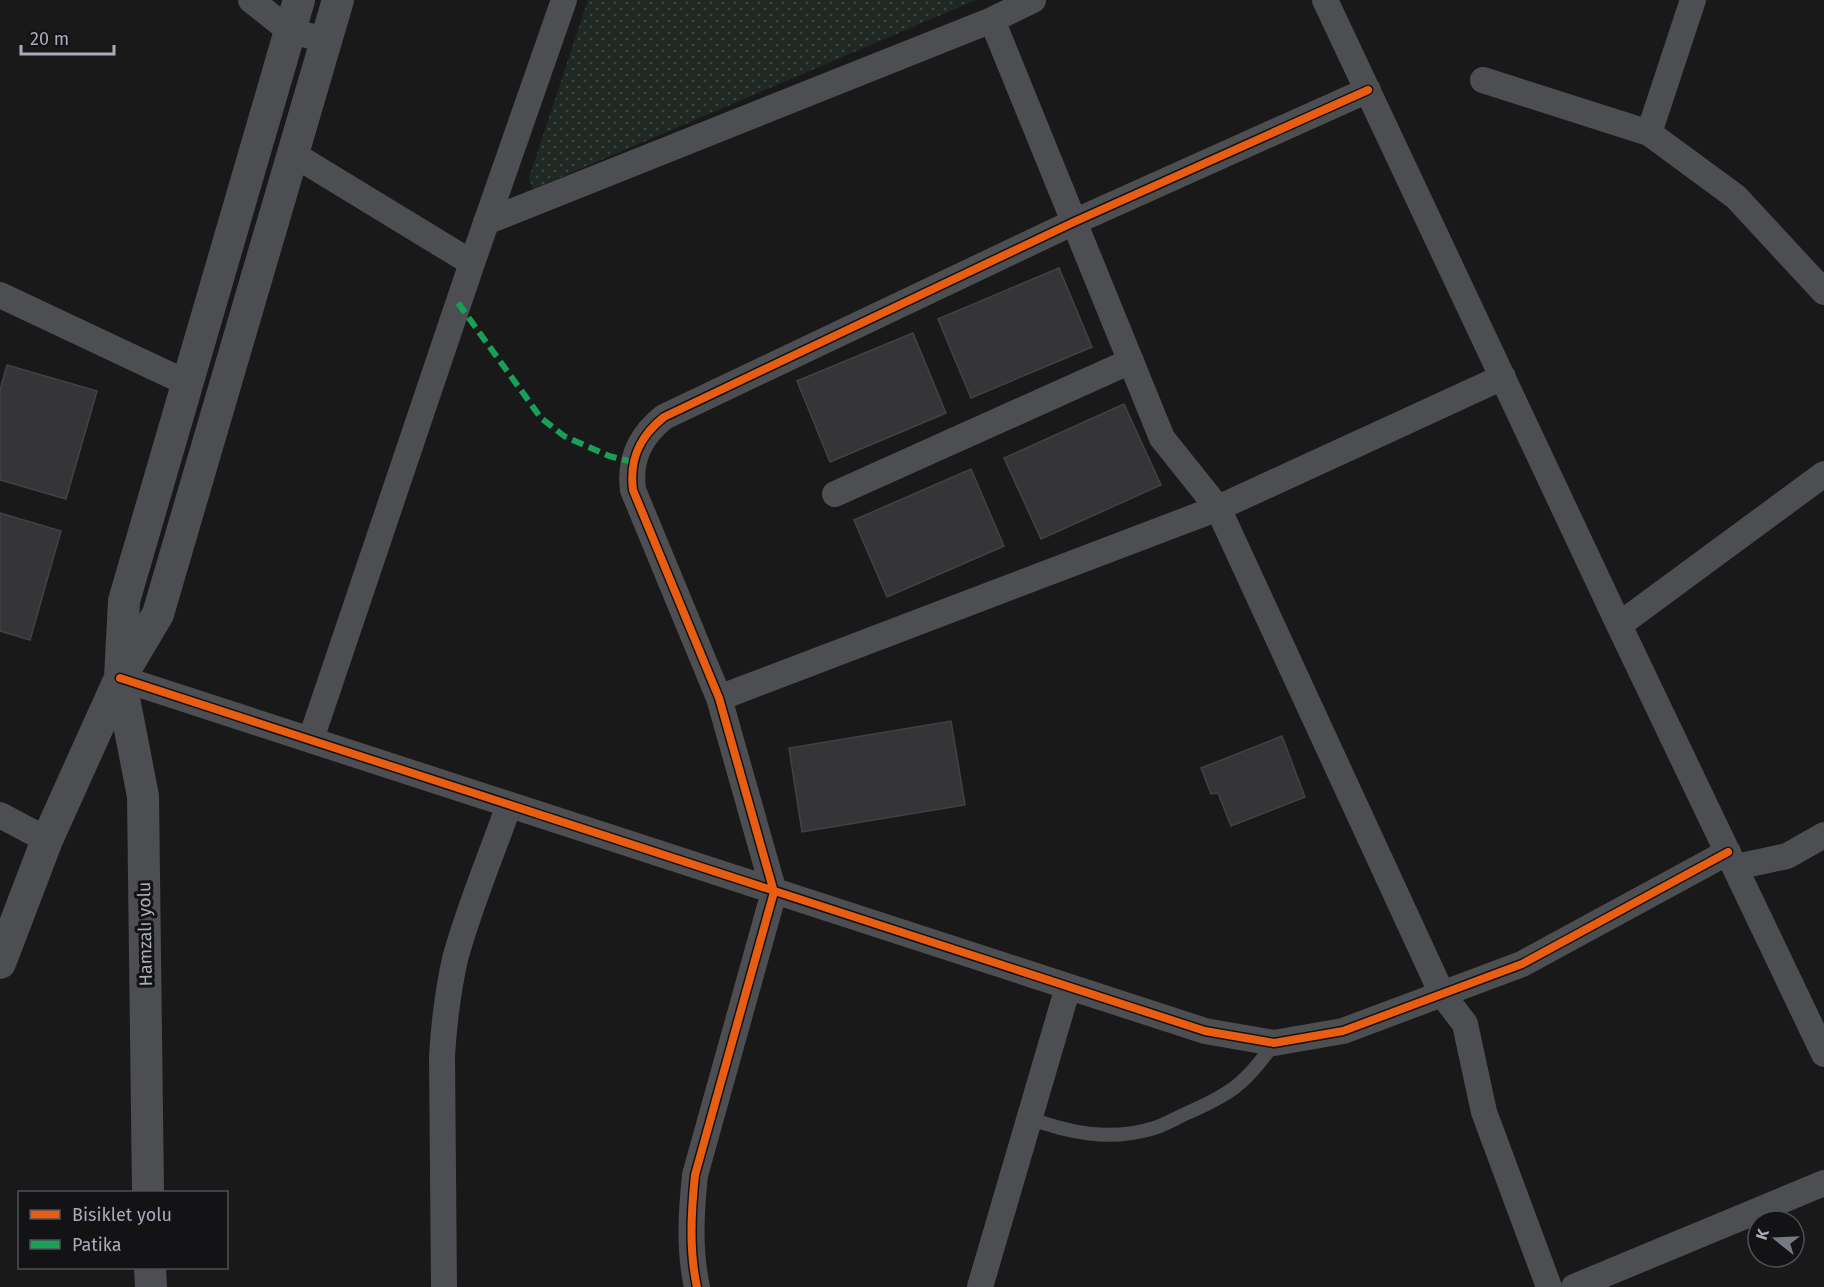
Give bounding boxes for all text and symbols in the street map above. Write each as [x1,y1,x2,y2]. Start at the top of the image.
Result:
scale bar [21,18,114,56]
text: 20 m [30,28,69,50]
street label: Hamzalı yolu [133,881,157,987]
legend [18,1191,228,1269]
text: Bisiklet yolu [72,1204,172,1226]
north arrow [1746,1209,1806,1269]
text: K [1752,1226,1773,1242]
text: Patika [72,1234,122,1256]

